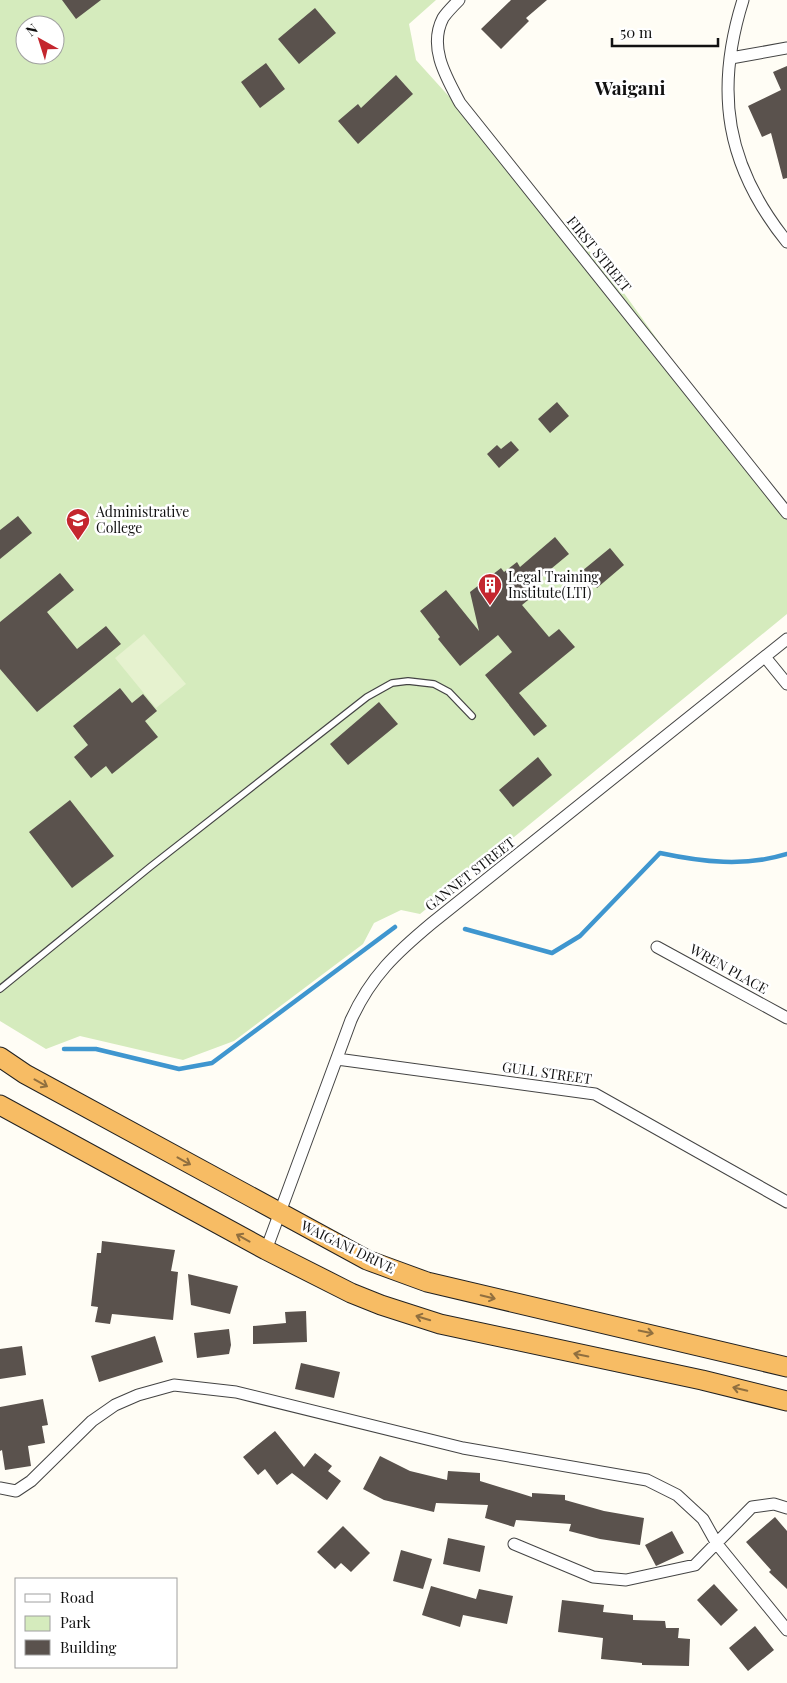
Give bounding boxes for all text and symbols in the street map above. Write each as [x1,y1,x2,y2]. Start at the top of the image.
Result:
north arrow [15,15,65,65]
scale bar [612,15,718,47]
text: N [22,19,41,40]
text: 50 m [620,22,653,42]
district label: Waigani [594,74,665,100]
street label: FIRST STREET [563,212,636,296]
place label: Administrative College [95,502,189,537]
school or university icon: Administrative College [65,507,91,541]
place label: Legal Training Institute(LTI) [508,567,599,602]
building icon: Legal Training Institute(LTI) [477,572,503,606]
street label: GANNET STREET [421,832,519,915]
street label: WREN PLACE [686,939,772,998]
street label: GULL STREET [501,1057,593,1088]
one-way arrow [34,1078,49,1088]
one-way arrow [176,1157,191,1166]
street label: WAIGANI DRIVE [297,1215,399,1278]
one-way arrow [236,1232,251,1242]
one-way arrow [479,1293,495,1302]
one-way arrow [415,1313,431,1323]
one-way arrow [638,1328,654,1338]
one-way arrow [573,1349,589,1359]
one-way arrow [732,1384,748,1393]
legend [15,1578,178,1668]
text: Road [60,1587,94,1607]
text: Park [60,1612,92,1632]
text: Building [60,1637,117,1657]

